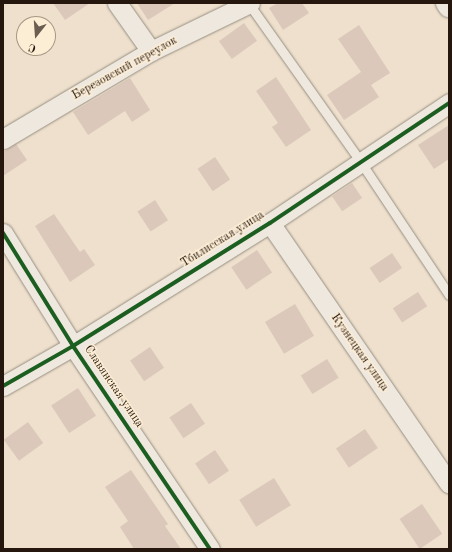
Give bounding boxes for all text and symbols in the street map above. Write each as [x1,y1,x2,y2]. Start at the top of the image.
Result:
north arrow [16,16,56,56]
street label: Березовский переулок [70,34,180,104]
text: С [28,41,38,53]
street label: Тбилисская улица [179,209,267,271]
street label: Кузнецкая улица [327,312,391,394]
street label: Славянская улица [80,343,146,431]

